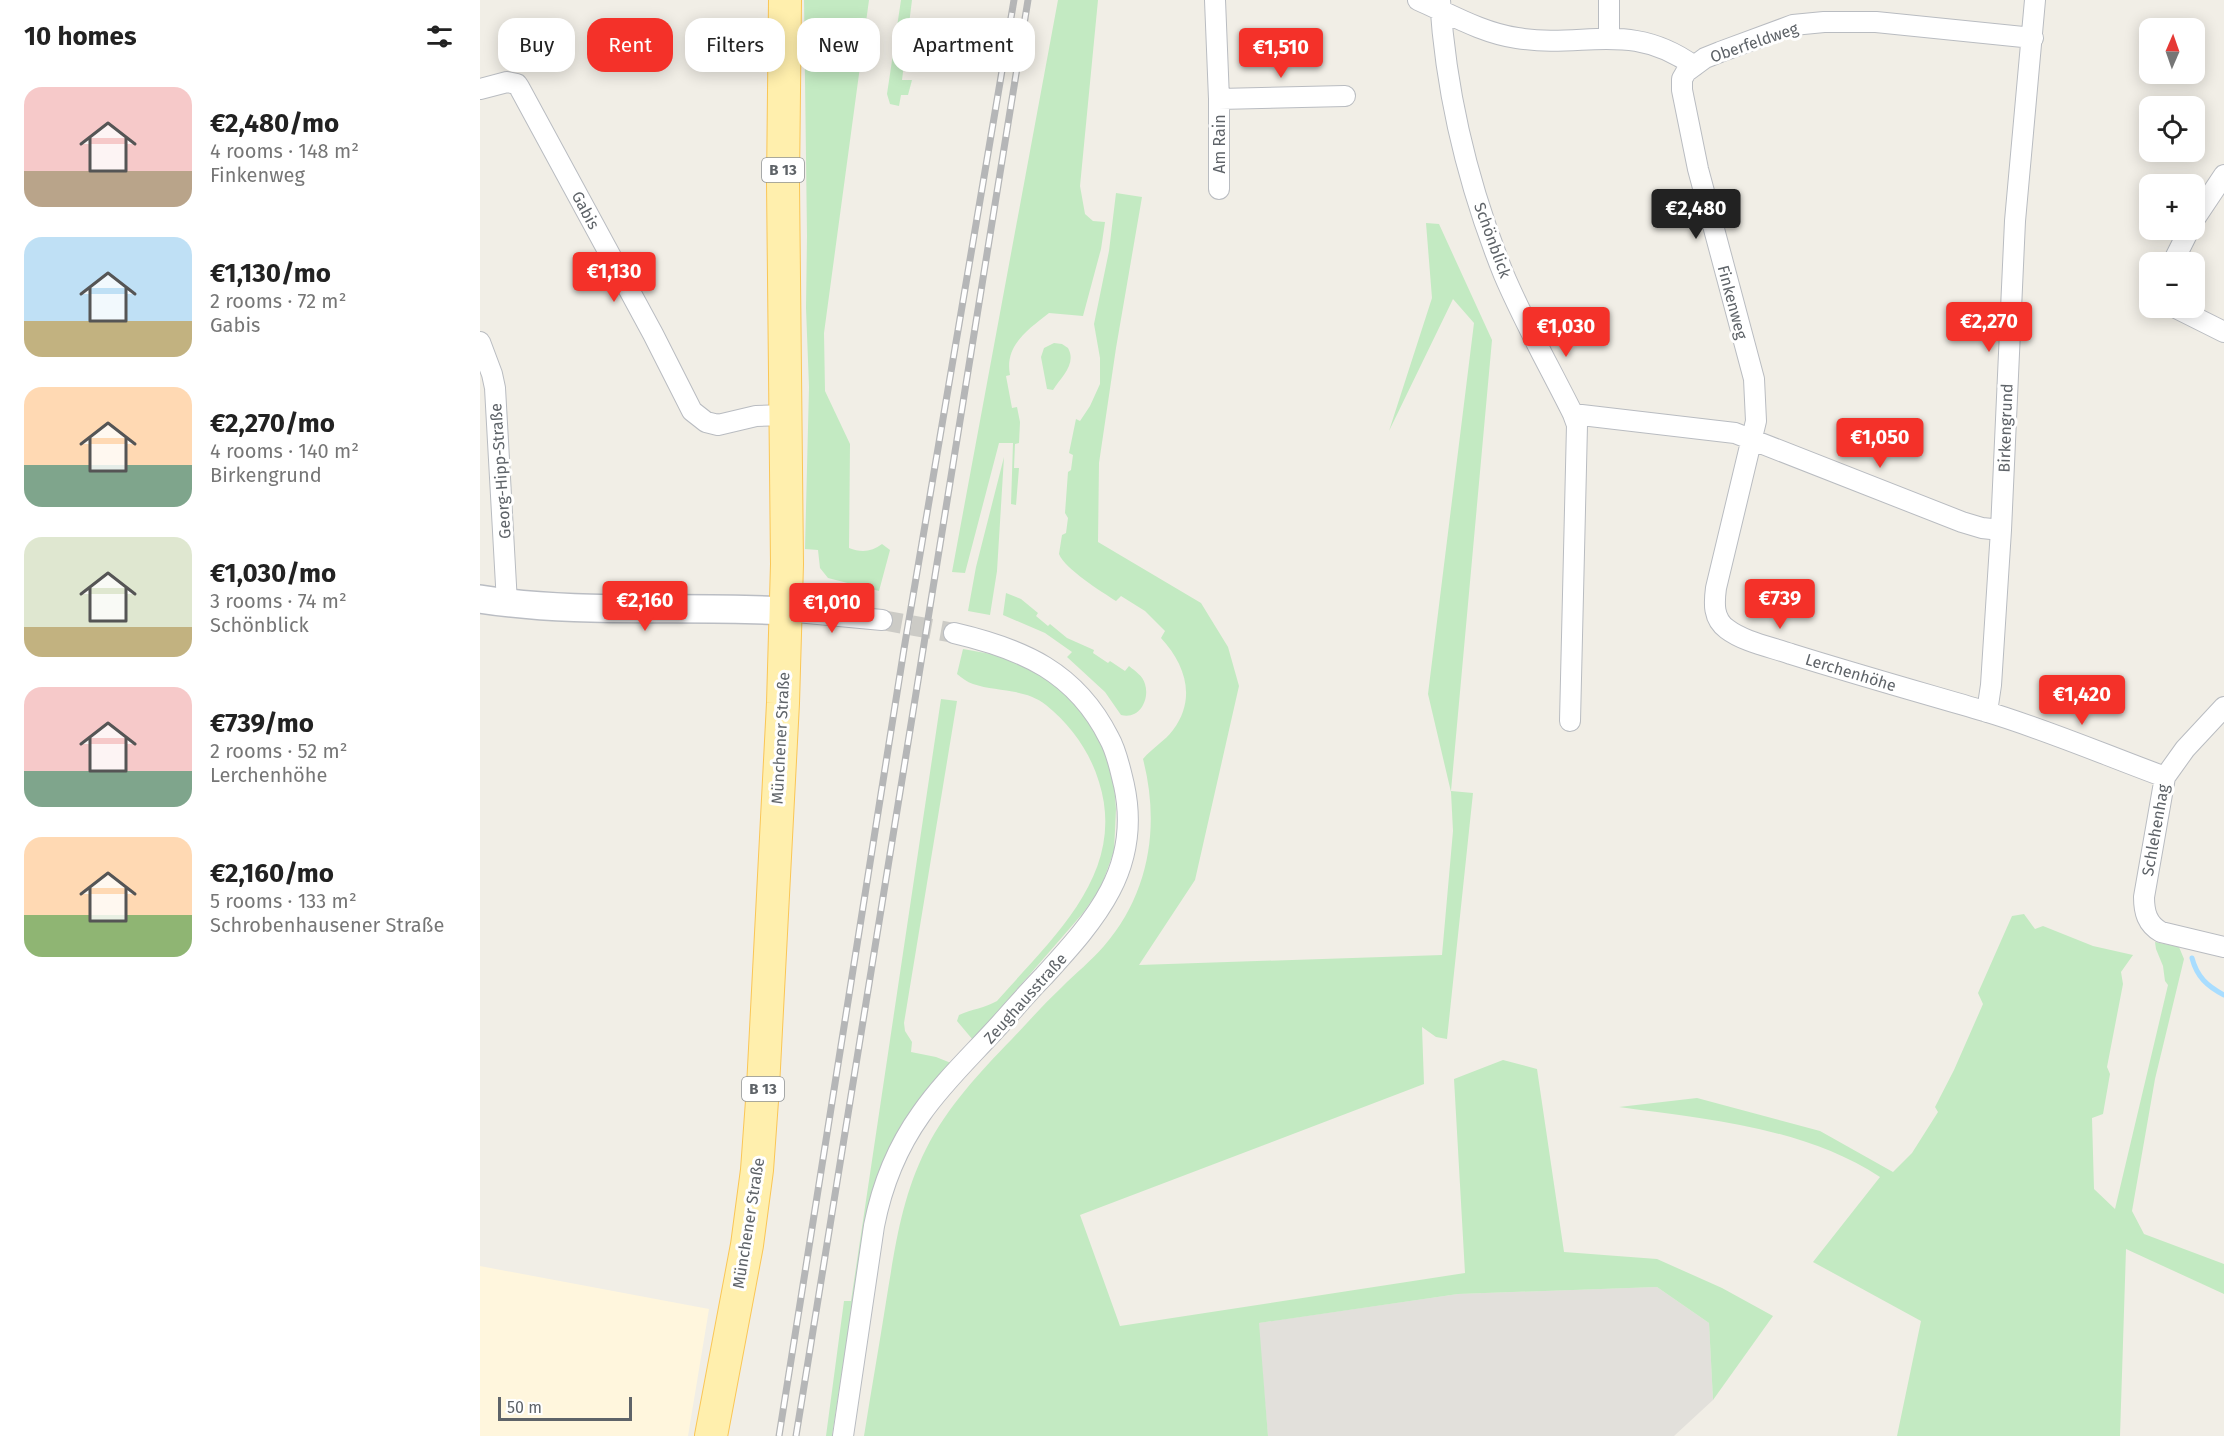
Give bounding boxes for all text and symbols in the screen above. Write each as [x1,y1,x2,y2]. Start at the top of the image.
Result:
chip: Buy [498,18,575,72]
chip: Rent [587,18,673,72]
chip: Filters [685,18,785,72]
chip: New [797,18,880,72]
chip: Apartment [892,18,1035,72]
street label: Oberfeldweg [1708,18,1801,66]
north arrow [2139,18,2205,84]
map controls [2139,18,2205,318]
icon: filters [423,20,456,53]
text: 10 homes [24,21,137,52]
pin: €1,510 [1232,28,1330,79]
text: €1,510 [1253,35,1309,59]
button: locate [2139,96,2205,162]
text: €2,480/mo [210,108,339,139]
icon: home [72,111,144,183]
street label: Am Rain [1210,114,1229,174]
text: 4 rooms · 148 m² [210,139,359,163]
road number: B 13 [762,158,804,182]
text: Finkenweg [210,163,305,187]
button: + [2139,174,2205,240]
street label: Gabis [568,188,603,232]
pin: €2,480 [1647,189,1745,240]
text: €2,480 [1666,196,1726,220]
street label: Schönblick [1470,200,1515,281]
pin: €1,130 [565,252,663,303]
button: − [2139,252,2205,318]
text: €1,130/mo [210,258,331,289]
text: €1,130 [587,259,641,283]
icon: home [72,261,144,333]
street label: Finkenweg [1714,263,1752,342]
text: 2 rooms · 72 m² [210,289,346,313]
pin: €2,270 [1940,302,2038,353]
pin: €1,030 [1517,307,1615,358]
text: €2,270 [1960,309,2018,333]
text: Gabis [210,313,260,337]
text: €1,030 [1537,314,1595,338]
street label: Birkengrund [1994,383,2017,473]
street label: Georg-Hipp-Straße [486,402,515,539]
text: €2,270/mo [210,408,335,439]
icon: home [72,411,144,483]
pin: €1,050 [1831,418,1929,469]
text: €1,050 [1850,425,1910,449]
text: 4 rooms · 140 m² [210,439,359,463]
text: Birkengrund [210,463,322,487]
text: €1,030/mo [210,558,336,589]
icon: home [72,561,144,633]
pin: €739 [1744,579,1816,630]
pin: €2,160 [596,581,694,632]
pin: €1,010 [783,583,881,634]
text: €739 [1759,586,1801,610]
text: €2,160 [616,588,674,612]
text: 3 rooms · 74 m² [210,589,347,613]
text: €1,010 [803,590,861,614]
text: Schönblick [210,613,309,637]
street label: Lerchenhöhe [1803,650,1899,695]
street label: Münchener Straße [768,671,793,805]
pin: €1,420 [2033,675,2131,726]
text: €1,420 [2053,682,2111,706]
text: €739/mo [210,708,314,739]
icon: home [72,711,144,783]
text: 2 rooms · 52 m² [210,739,348,763]
text: Lerchenhöhe [210,763,327,787]
street label: Schlehenhag [2138,782,2173,877]
text: €2,160/mo [210,858,334,889]
icon: home [72,861,144,933]
text: 5 rooms · 133 m² [210,889,357,913]
text: Schrobenhausener Straße [210,913,444,937]
street label: Zeughausstraße [980,949,1071,1047]
road number: B 13 [742,1077,784,1101]
street label: Münchener Straße [729,1156,768,1290]
scale bar [498,1394,632,1422]
text: 50 m [507,1398,542,1417]

